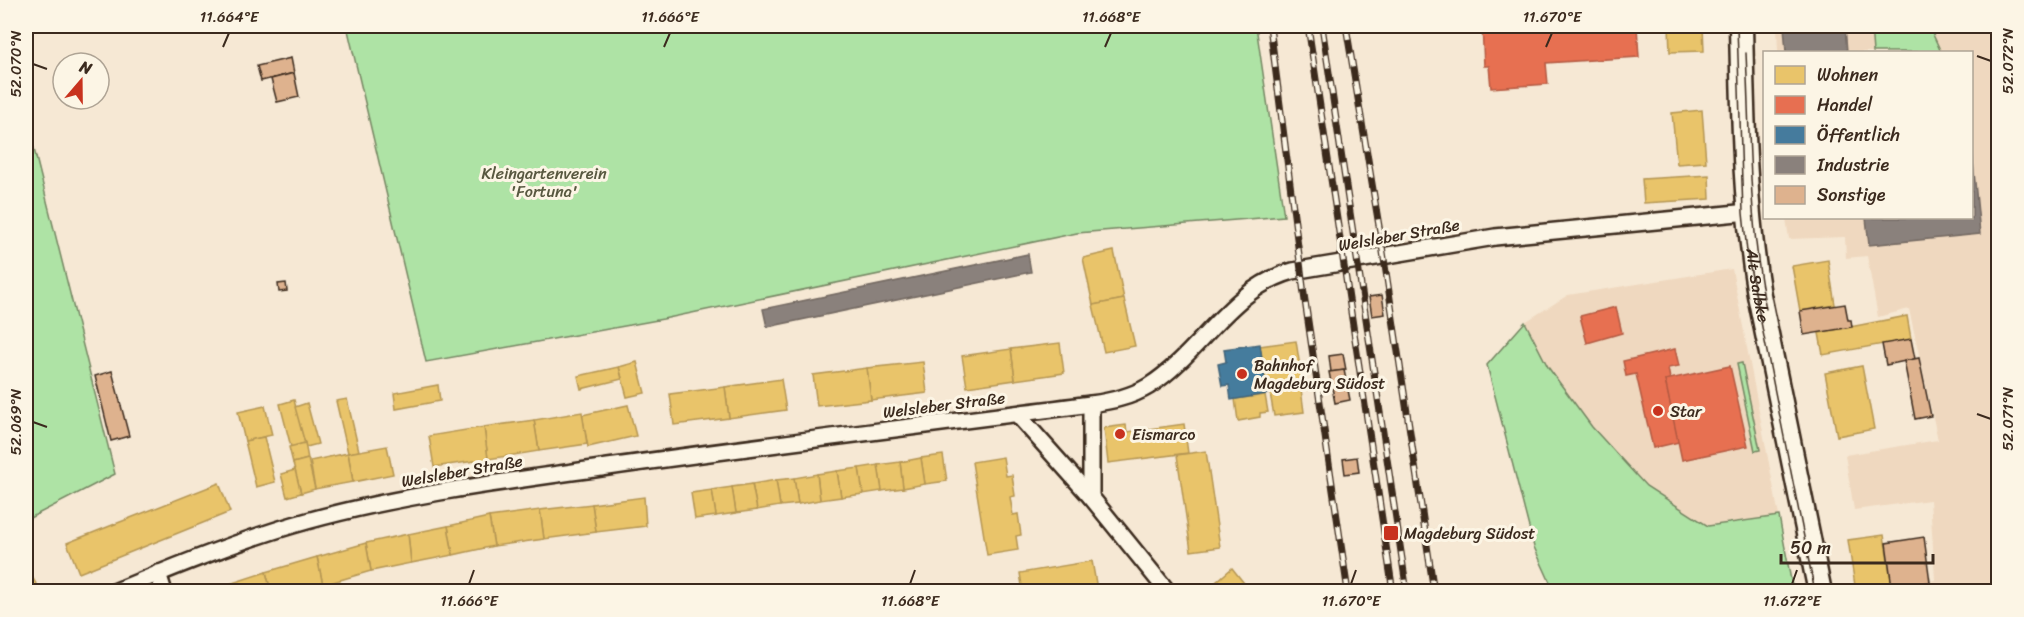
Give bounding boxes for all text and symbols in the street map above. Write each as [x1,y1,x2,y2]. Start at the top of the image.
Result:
text: 11.664°E [200,4,260,30]
text: 11.666°E [641,4,701,30]
text: 11.668°E [1082,4,1142,30]
text: 11.670°E [1523,4,1583,30]
text: 52.072°N [1995,27,2021,94]
text: 52.070°N [3,30,29,97]
north arrow [51,51,111,111]
legend [1763,51,1973,219]
text: N [75,52,97,83]
text: Wohnen [1817,59,1878,91]
text: Handel [1817,89,1873,121]
text: Öffentlich [1817,119,1900,151]
text: Industrie [1816,149,1890,181]
park label: Kleingartenverein 'Fortuna' [481,159,607,206]
text: Sonstige [1817,179,1886,211]
street label: Welsleber Straße [1336,210,1462,260]
street label: Alt Salbke [1738,246,1779,325]
place label: Bahnhof Magdeburg Südost [1254,351,1385,398]
marker: Bahnhof Magdeburg Südost [1235,367,1249,381]
street label: Welsleber Straße [881,383,1007,427]
text: 52.071°N [1995,387,2021,451]
text: 52.069°N [3,388,29,455]
place label: Star [1670,397,1703,426]
marker: Star [1651,404,1665,418]
place label: Eismarco [1132,420,1196,449]
marker: Eismarco [1113,427,1127,441]
street label: Welsleber Straße [399,446,525,496]
place label: Magdeburg Südost [1404,519,1535,548]
marker: Magdeburg Südost [1382,524,1400,542]
scale bar [1781,527,1932,565]
text: 50 m [1790,532,1831,564]
text: 11.666°E [440,588,500,614]
text: 11.668°E [881,588,941,614]
text: 11.670°E [1322,588,1382,614]
text: 11.672°E [1763,588,1823,614]

